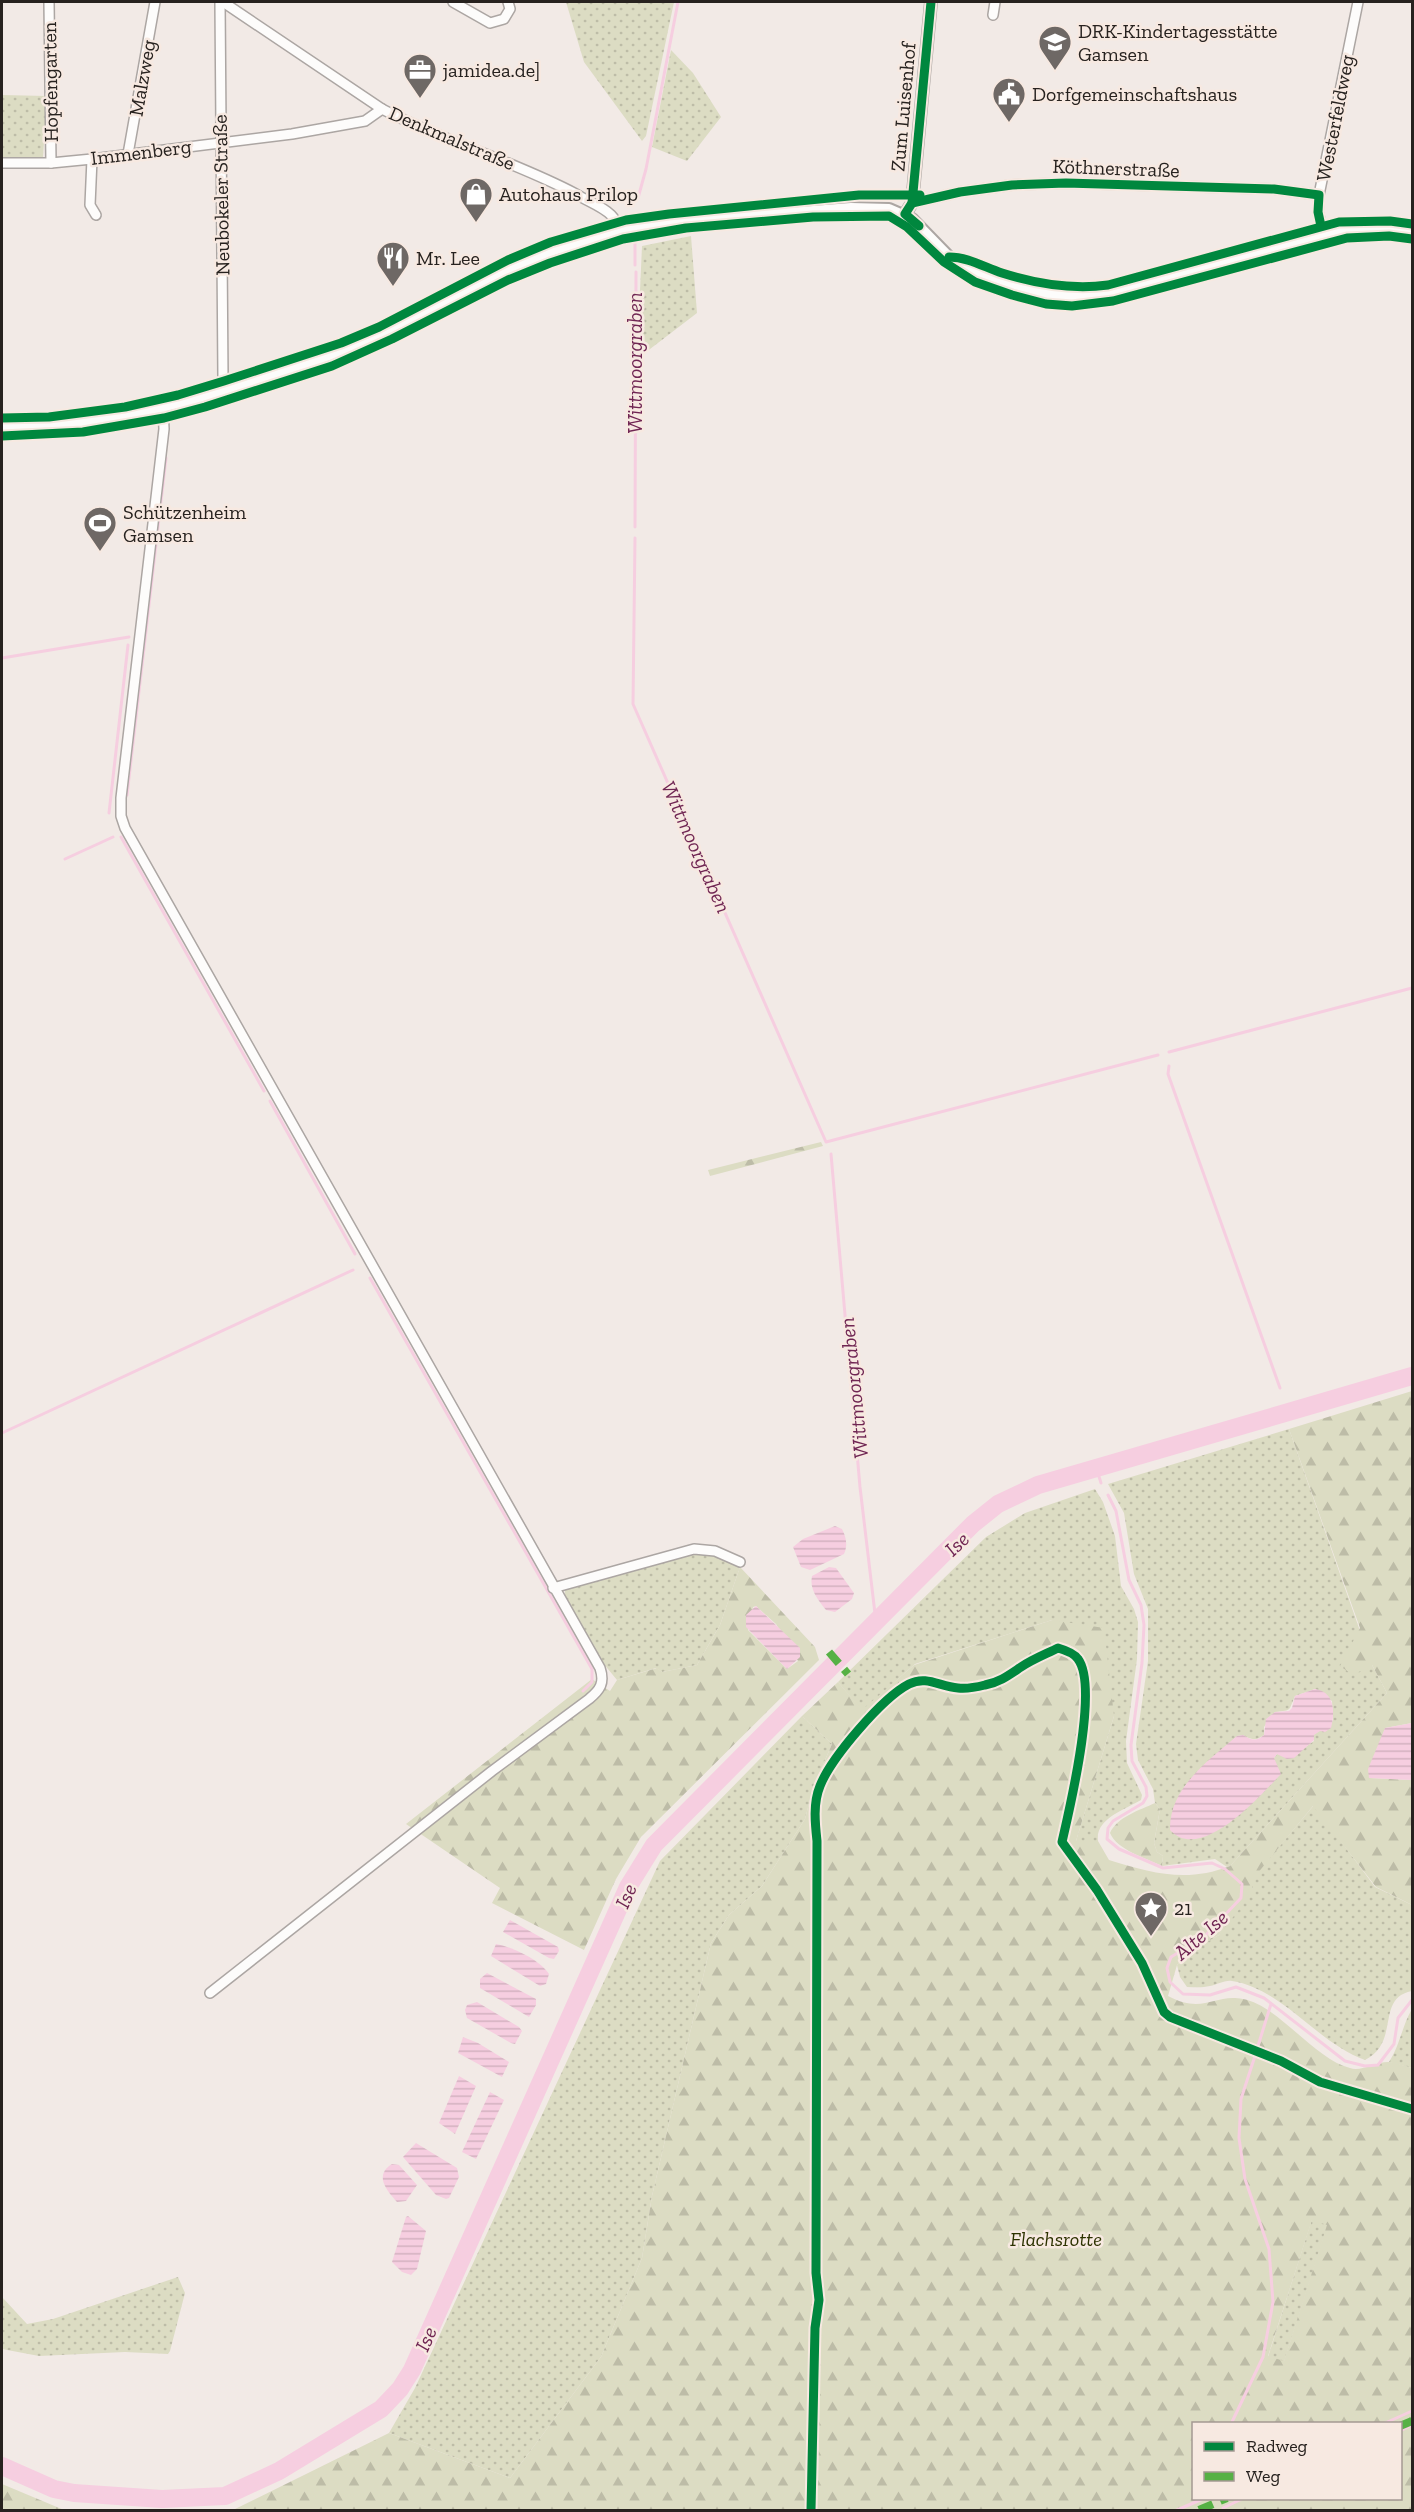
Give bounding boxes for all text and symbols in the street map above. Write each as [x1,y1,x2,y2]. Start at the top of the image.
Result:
place label: DRK-Kindertagesstätte Gamsen [1078,19,1278,66]
street label: Hopfengarten [37,21,63,142]
school or university icon: DRK-Kindertagesstätte Gamsen [1037,24,1073,71]
street label: Malzweg [123,38,161,118]
street label: Zum Luisenhof [885,40,921,172]
office icon: jamidea.de] [402,52,438,99]
street label: Westerfeldweg [1311,53,1359,183]
place label: jamidea.de] [442,58,540,82]
public building icon: Dorfgemeinschaftshaus [991,76,1027,123]
place label: Dorfgemeinschaftshaus [1032,82,1237,106]
street label: Denkmalstraße [386,101,518,175]
street label: Neubokeler Straße [208,114,234,276]
street label: Immenberg [89,134,193,170]
street label: Köthnerstraße [1052,154,1180,182]
shop icon: Autohaus Prilop [458,176,494,223]
place label: Autohaus Prilop [499,182,638,206]
restaurant icon: Mr. Lee [375,240,411,287]
place label: Mr. Lee [416,246,480,270]
water label: Wittmoorgraben [622,292,647,434]
place label: Schützenheim Gamsen [123,500,247,547]
sports icon: Schützenheim Gamsen [82,505,118,552]
water label: Wittmoorgraben [656,777,737,917]
water label: Wittmoorgraben [834,1316,873,1460]
water label: Ise [939,1526,974,1561]
water label: Ise [609,1880,642,1912]
place icon: 21 [1133,1890,1169,1937]
place label: 21 [1174,1896,1192,1920]
water label: Alte Ise [1168,1904,1233,1966]
park label: Flachsrotte [1010,2227,1102,2251]
water label: Ise [409,2323,442,2355]
legend [1192,2422,1402,2500]
text: Radweg [1246,2435,1308,2457]
text: Weg [1246,2465,1280,2487]

